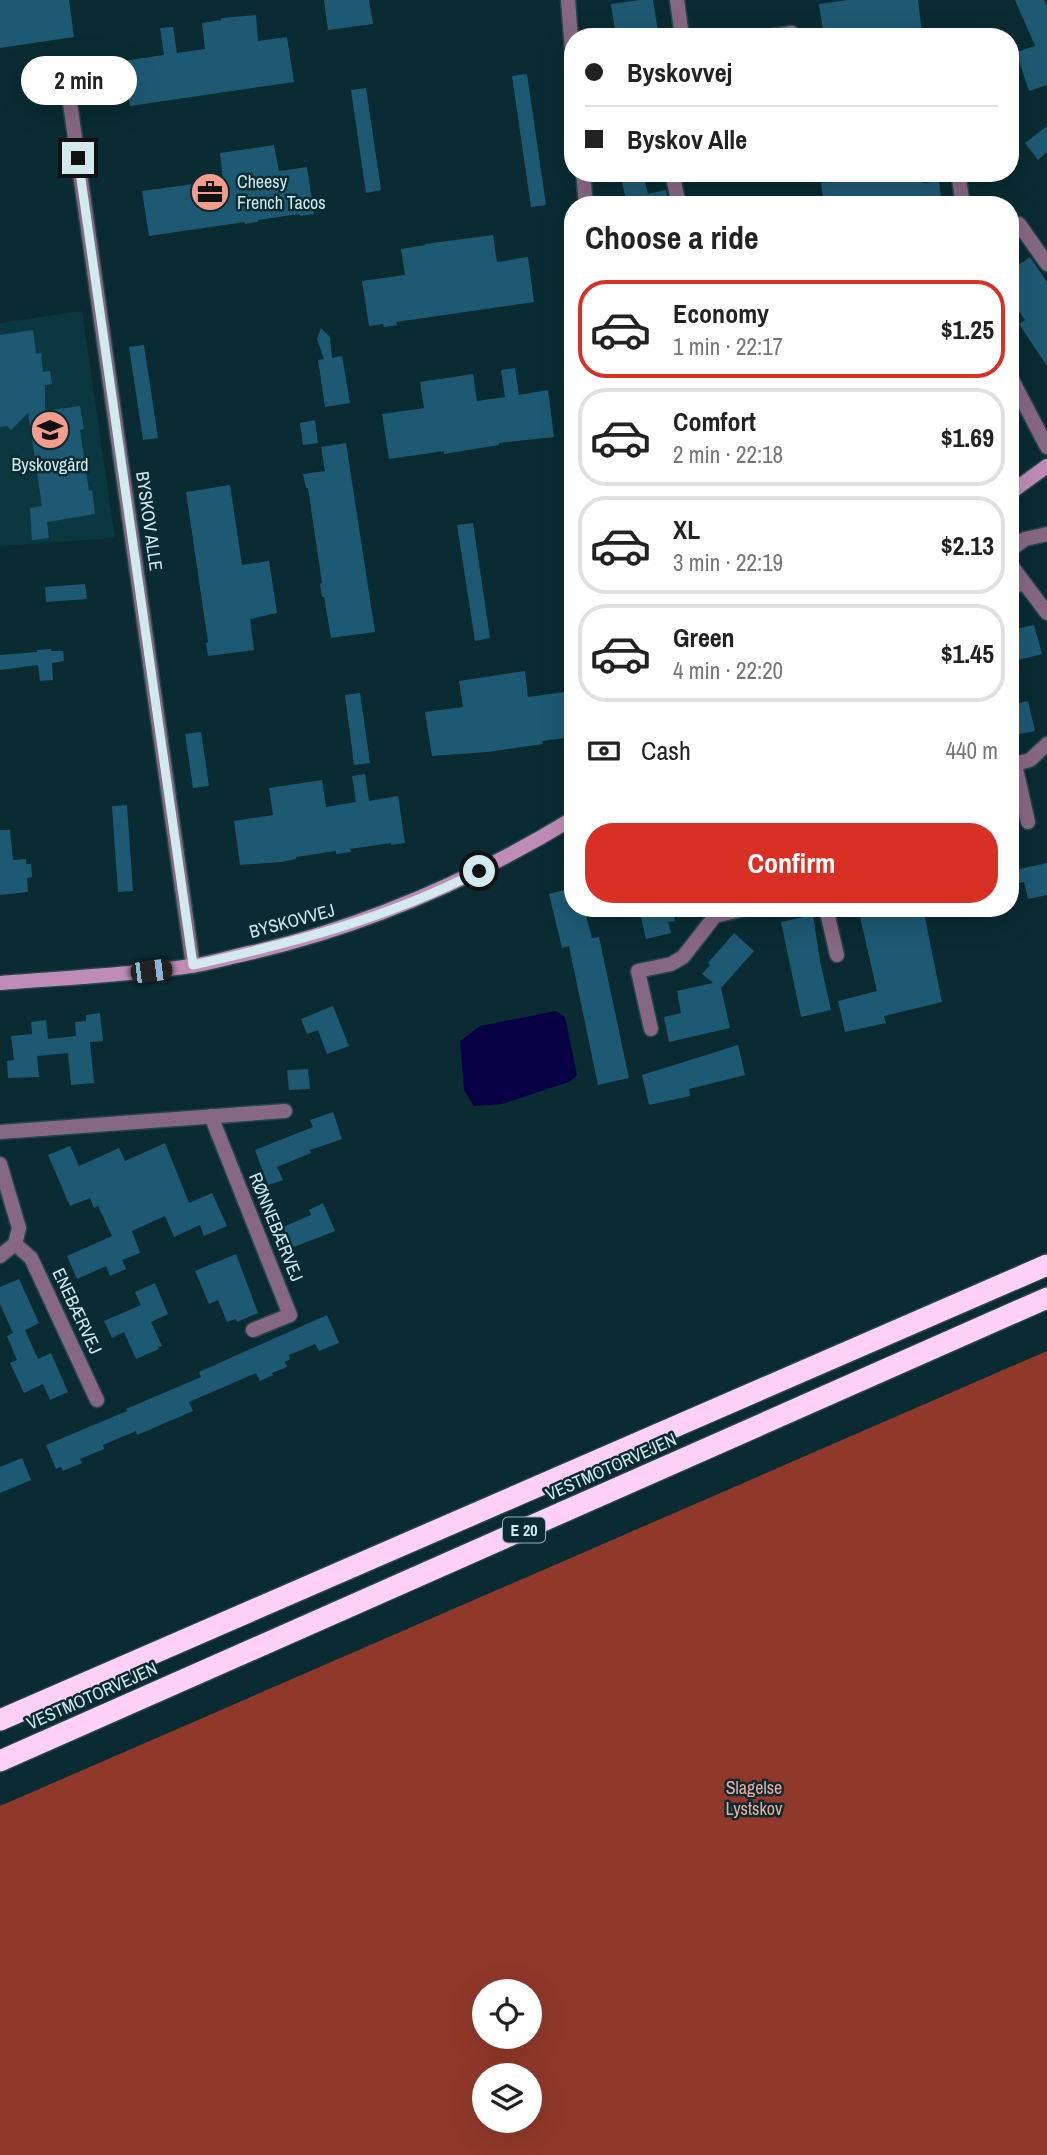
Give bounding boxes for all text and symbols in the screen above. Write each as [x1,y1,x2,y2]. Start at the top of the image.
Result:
text: Byskovvej [627,55,732,90]
callout: 2 min [20,57,136,106]
text: 2 min [54,65,104,96]
text: Byskov Alle [627,122,747,157]
route end [62,142,94,174]
place label: Cheesy French Tacos [237,169,326,215]
office icon: Cheesy French Tacos [189,171,231,213]
text: Choose a ride [585,216,759,259]
text: Economy [673,296,769,331]
icon: car [589,298,652,361]
text: $1.25 [941,312,994,347]
text: 1 min · 22:17 [673,331,783,362]
text: Comfort [673,404,756,439]
icon: car [589,406,652,469]
school or university icon: Byskovgård [29,409,71,451]
text: $1.69 [941,420,994,455]
text: 2 min · 22:18 [673,439,783,470]
place label: Byskovgård [11,452,89,477]
street label: BYSKOV ALLE [130,470,169,572]
text: XL [673,512,700,547]
icon: car [589,514,652,577]
text: $2.13 [941,528,994,563]
text: 3 min · 22:19 [673,547,783,578]
text: Green [673,620,735,655]
icon: car [589,622,652,685]
text: $1.45 [941,636,994,671]
text: 4 min · 22:20 [673,655,783,686]
icon: cash [585,732,623,770]
text: Cash [641,733,691,768]
text: 440 m [946,735,998,766]
button: Confirm [585,823,998,903]
route start [463,855,495,887]
street label: BYSKOVVEJ [246,897,338,944]
car [129,958,174,984]
street label: RØNNEBÆRVEJ [243,1169,310,1285]
street label: ENEBÆRVEJ [47,1264,108,1358]
street label: VESTMOTORVEJEN [542,1427,680,1507]
road number: E 20 [503,1518,545,1542]
street label: VESTMOTORVEJEN [23,1656,161,1736]
park label: Slagelse Lystskov [726,1775,783,1821]
map controls [472,1979,542,2133]
button: locate [472,1979,542,2049]
button: layers [472,2063,542,2133]

